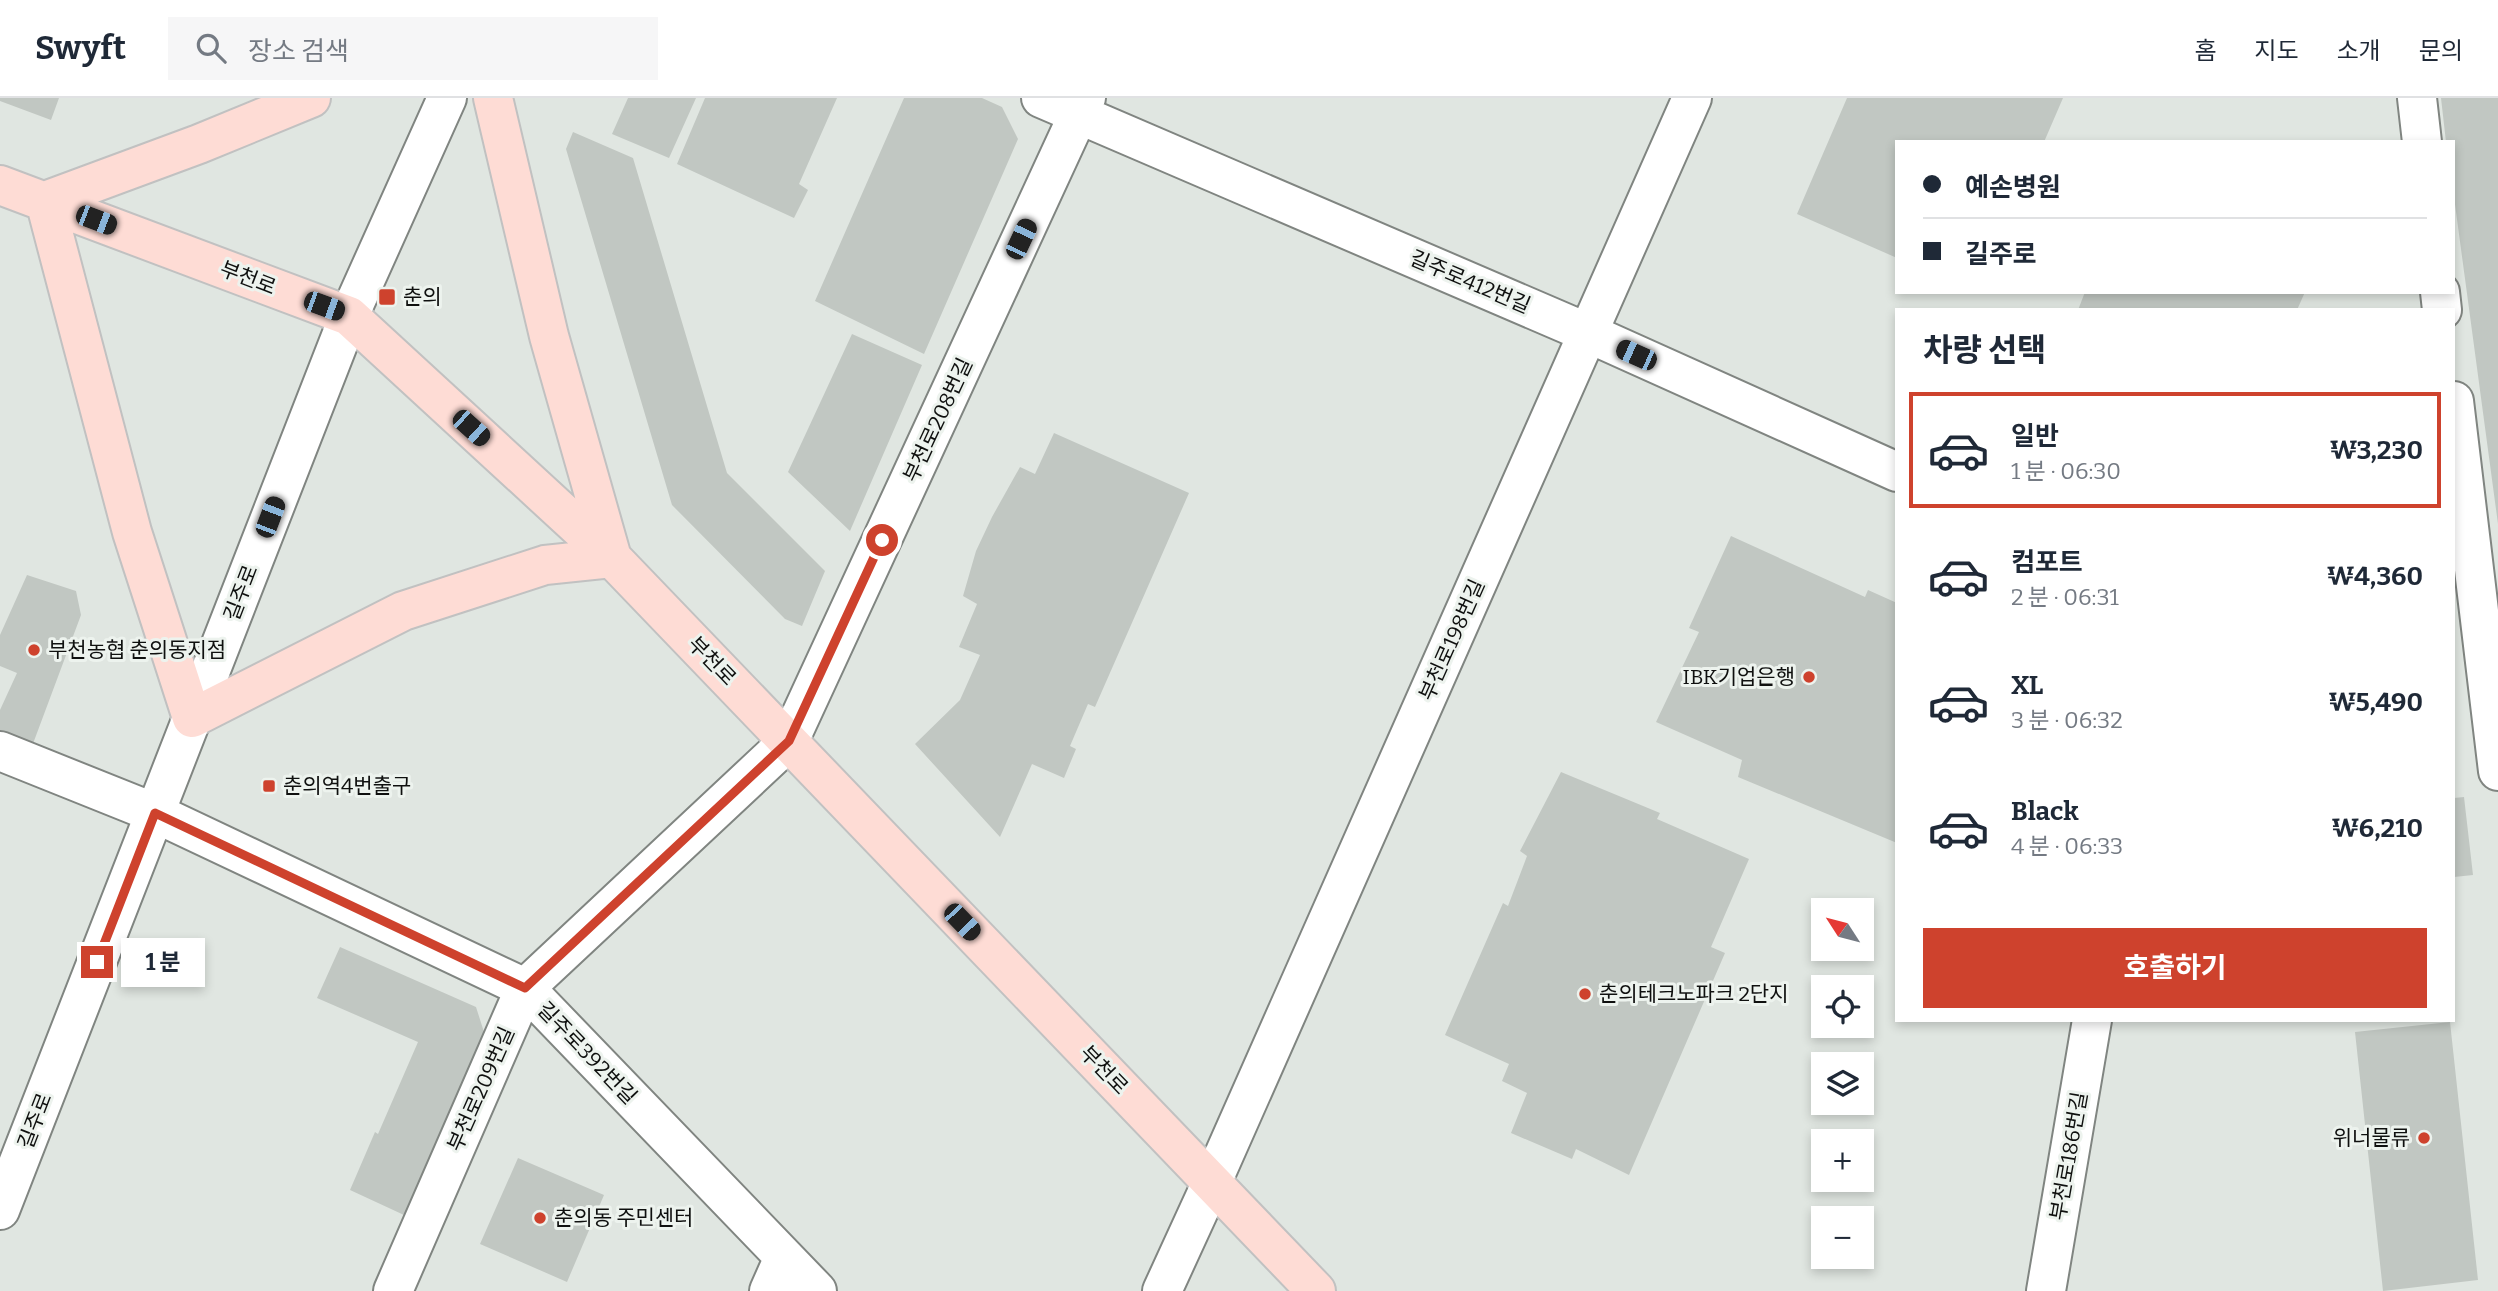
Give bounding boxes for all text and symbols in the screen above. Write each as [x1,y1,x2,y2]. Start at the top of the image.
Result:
search box [168,17,658,80]
text: Swyft [35,28,126,68]
icon: search [192,29,230,67]
text: 장소 검색 [248,36,349,67]
text: 홈 [2194,37,2216,65]
text: 지도 [2254,37,2299,65]
text: 소개 [2337,37,2381,65]
text: 문의 [2419,37,2463,65]
text: 예손병원 [1965,172,2061,203]
car [73,203,120,237]
car [1003,216,1040,262]
text: 길주로 [1965,239,2037,270]
street label: 길주로412번길 [1406,245,1534,319]
street label: 부천로 [216,255,280,301]
place label: 춘의 [403,284,442,310]
marker: 춘의 [377,287,397,307]
car [301,289,348,323]
text: 차량 선택 [1923,331,2047,369]
car [1613,337,1660,373]
street label: 부천로208번길 [898,354,978,486]
car [449,406,494,450]
icon: car [1927,419,1990,482]
text: 일반 [2011,421,2059,452]
text: ₩3,230 [2330,435,2423,466]
text: 1 분 · 06:30 [2011,457,2121,485]
car [253,494,288,540]
route start [866,524,898,556]
icon: car [1927,545,1990,608]
text: 컴포트 [2011,547,2083,578]
street label: 길주로 [218,561,264,625]
text: ₩4,360 [2327,561,2423,592]
street label: 부천로198번길 [1414,575,1490,705]
text: 2 분 · 06:31 [2011,583,2119,611]
street label: 부천로 [683,631,741,691]
place label: 부천농협 춘의동지점 [48,637,226,663]
marker: 부천농협 춘의동지점 [26,642,42,658]
place label: IBK기업은행 [1682,664,1795,690]
marker: IBK기업은행 [1801,669,1817,685]
text: XL [2011,670,2043,701]
icon: car [1927,671,1990,734]
text: ₩5,490 [2328,687,2423,718]
text: 3 분 · 06:32 [2011,706,2123,734]
place label: 춘의역4번출구 [283,773,411,799]
marker: 춘의역4번출구 [261,778,277,794]
text: Black [2011,796,2079,827]
icon: car [1927,797,1990,860]
text: ₩6,210 [2332,813,2423,844]
text: 4 분 · 06:33 [2011,832,2123,860]
north arrow [1811,898,1874,961]
map controls [1811,898,1874,1269]
car [940,900,985,944]
button: 호출하기 [1923,928,2427,1008]
callout: 1 분 [122,938,206,986]
route end [81,946,113,978]
text: 1 분 [145,948,181,976]
button: locate [1811,975,1874,1038]
place label: 춘의테크노파크 2단지 [1599,981,1789,1007]
marker: 춘의테크노파크 2단지 [1577,986,1593,1002]
street label: 길주로392번길 [532,996,642,1110]
street label: 부천로209번길 [442,1023,520,1155]
street label: 부천로 [1075,1040,1133,1100]
button: layers [1811,1052,1874,1115]
street label: 길주로 [12,1089,58,1153]
street label: 부천로186번길 [2045,1090,2093,1222]
place label: 위너물류 [2333,1125,2410,1151]
button: + [1811,1129,1874,1192]
marker: 위너물류 [2416,1130,2432,1146]
place label: 춘의동 주민센터 [554,1205,693,1231]
button: − [1811,1206,1874,1269]
marker: 춘의동 주민센터 [532,1210,548,1226]

